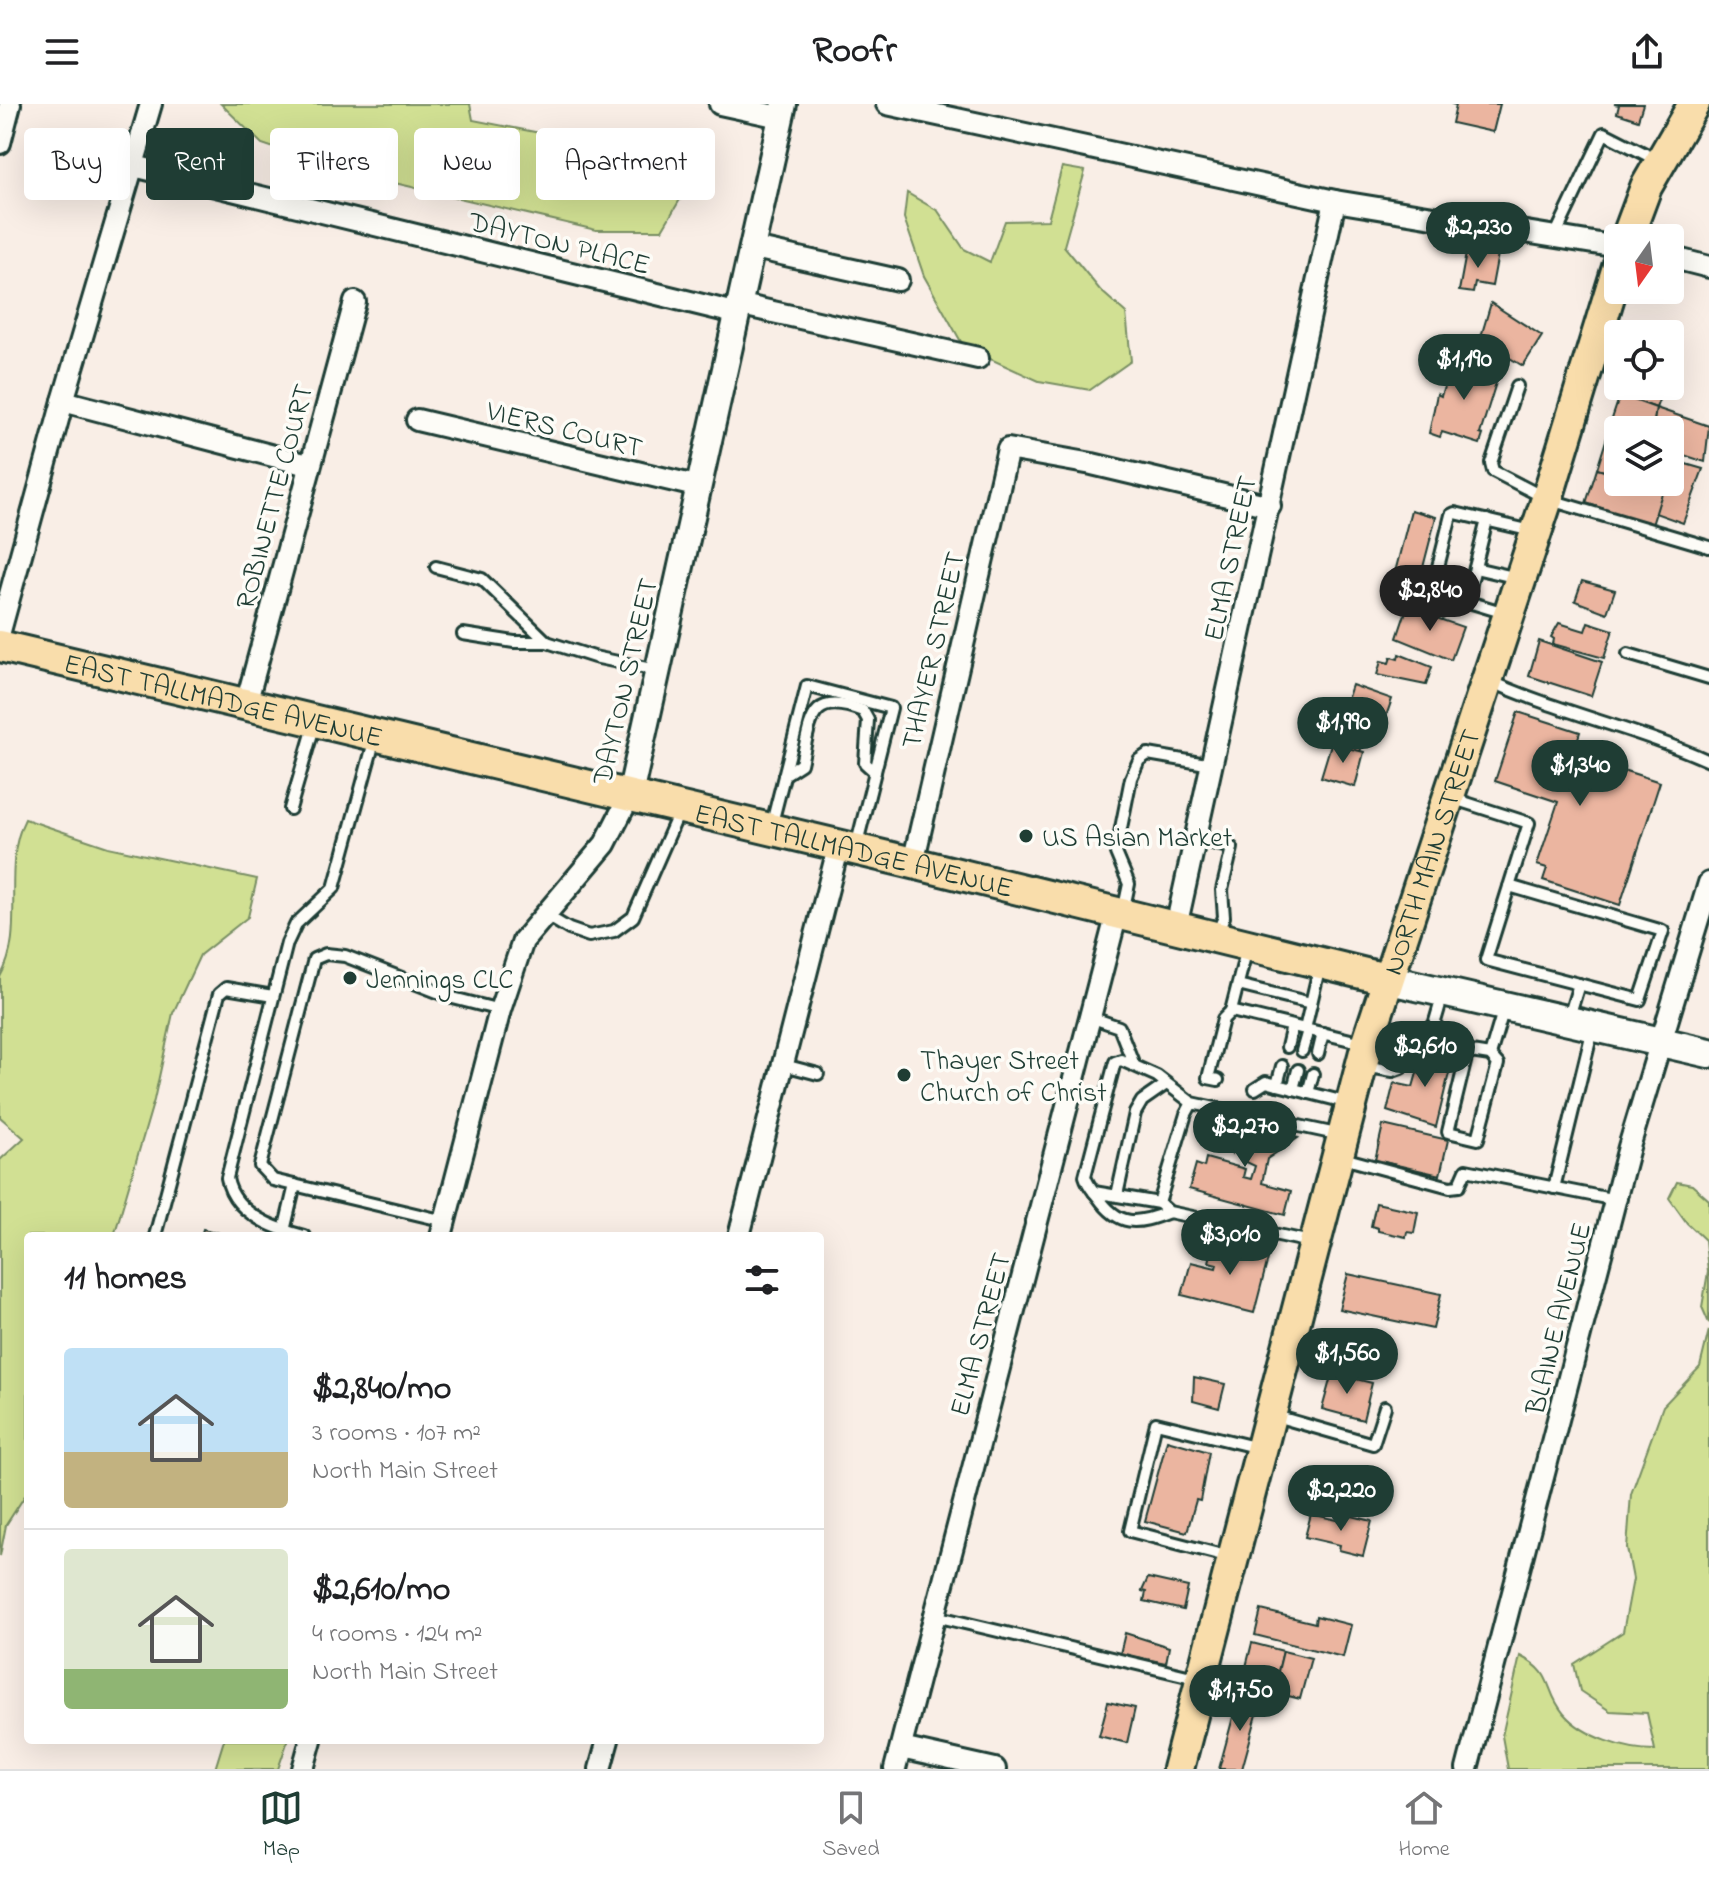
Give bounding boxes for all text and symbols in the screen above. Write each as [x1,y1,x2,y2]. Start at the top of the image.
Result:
text: Roofr [812,26,897,79]
icon: menu [40,30,84,74]
icon: share [1625,30,1669,74]
chip: Buy [24,128,130,200]
chip: Rent [146,128,254,200]
chip: Filters [270,128,398,200]
chip: New [414,128,520,200]
chip: Apartment [536,128,715,200]
pin: $2,230 [1413,202,1543,270]
street label: DAYTON PLACE [463,203,654,288]
text: $2,230 [1444,209,1512,247]
north arrow [1604,224,1684,304]
map controls [1604,224,1684,496]
button: locate [1604,320,1684,400]
pin: $1,190 [1399,334,1529,402]
text: $1,190 [1436,341,1492,379]
street label: ROBINETTE COURT [227,380,326,614]
street label: VIERS COURT [481,392,646,471]
button: layers [1604,416,1684,496]
street label: ELMA STREET [1195,472,1270,645]
street label: THAYER STREET [893,548,978,753]
pin: $2,840 [1365,565,1495,633]
text: $2,840 [1398,572,1462,610]
street label: DAYTON STREET [584,575,671,790]
street label: EAST TALLMADGE AVENUE [59,645,387,760]
pin: $1,990 [1278,697,1408,765]
text: $1,990 [1315,704,1371,742]
street label: NORTH MAIN STREET [1374,724,1494,981]
pin: $1,340 [1515,740,1645,808]
text: $1,340 [1549,747,1611,785]
street label: EAST TALLMADGE AVENUE [690,795,1017,911]
place label: US Asian Market [1042,819,1232,860]
marker: US Asian Market [1017,827,1035,845]
place label: Jennings CLC [366,961,514,1002]
marker: Jennings CLC [341,969,359,987]
pin: $2,610 [1360,1021,1490,1089]
text: $2,610 [1393,1028,1457,1066]
place label: Thayer Street Church of Christ [920,1042,1107,1115]
marker: Thayer Street Church of Christ [895,1066,913,1084]
pin: $2,270 [1180,1101,1310,1169]
text: $2,270 [1211,1108,1279,1146]
pin: $3,010 [1165,1209,1295,1277]
text: $3,010 [1199,1216,1261,1254]
street label: BLAINE AVENUE [1516,1218,1604,1420]
street label: ELMA STREET [941,1248,1024,1421]
text: 11 homes [64,1255,187,1305]
icon: filters [740,1258,784,1302]
pin: $1,560 [1282,1328,1412,1396]
text: $1,560 [1314,1335,1380,1373]
text: $2,840/mo [312,1365,451,1415]
icon: home [128,1380,224,1476]
text: 3 rooms · 107 m² [312,1415,481,1453]
text: North Main Street [312,1453,498,1491]
pin: $2,220 [1276,1465,1406,1533]
text: $2,220 [1306,1472,1376,1510]
text: $2,610/mo [312,1566,450,1616]
icon: home [128,1581,224,1677]
text: 4 rooms · 124 m² [312,1616,483,1654]
text: North Main Street [312,1654,498,1692]
pin: $1,750 [1175,1665,1305,1733]
text: $1,750 [1207,1672,1273,1710]
tab: Map [259,1786,303,1866]
tab: Saved [822,1786,880,1866]
tab: Home [1398,1786,1450,1866]

